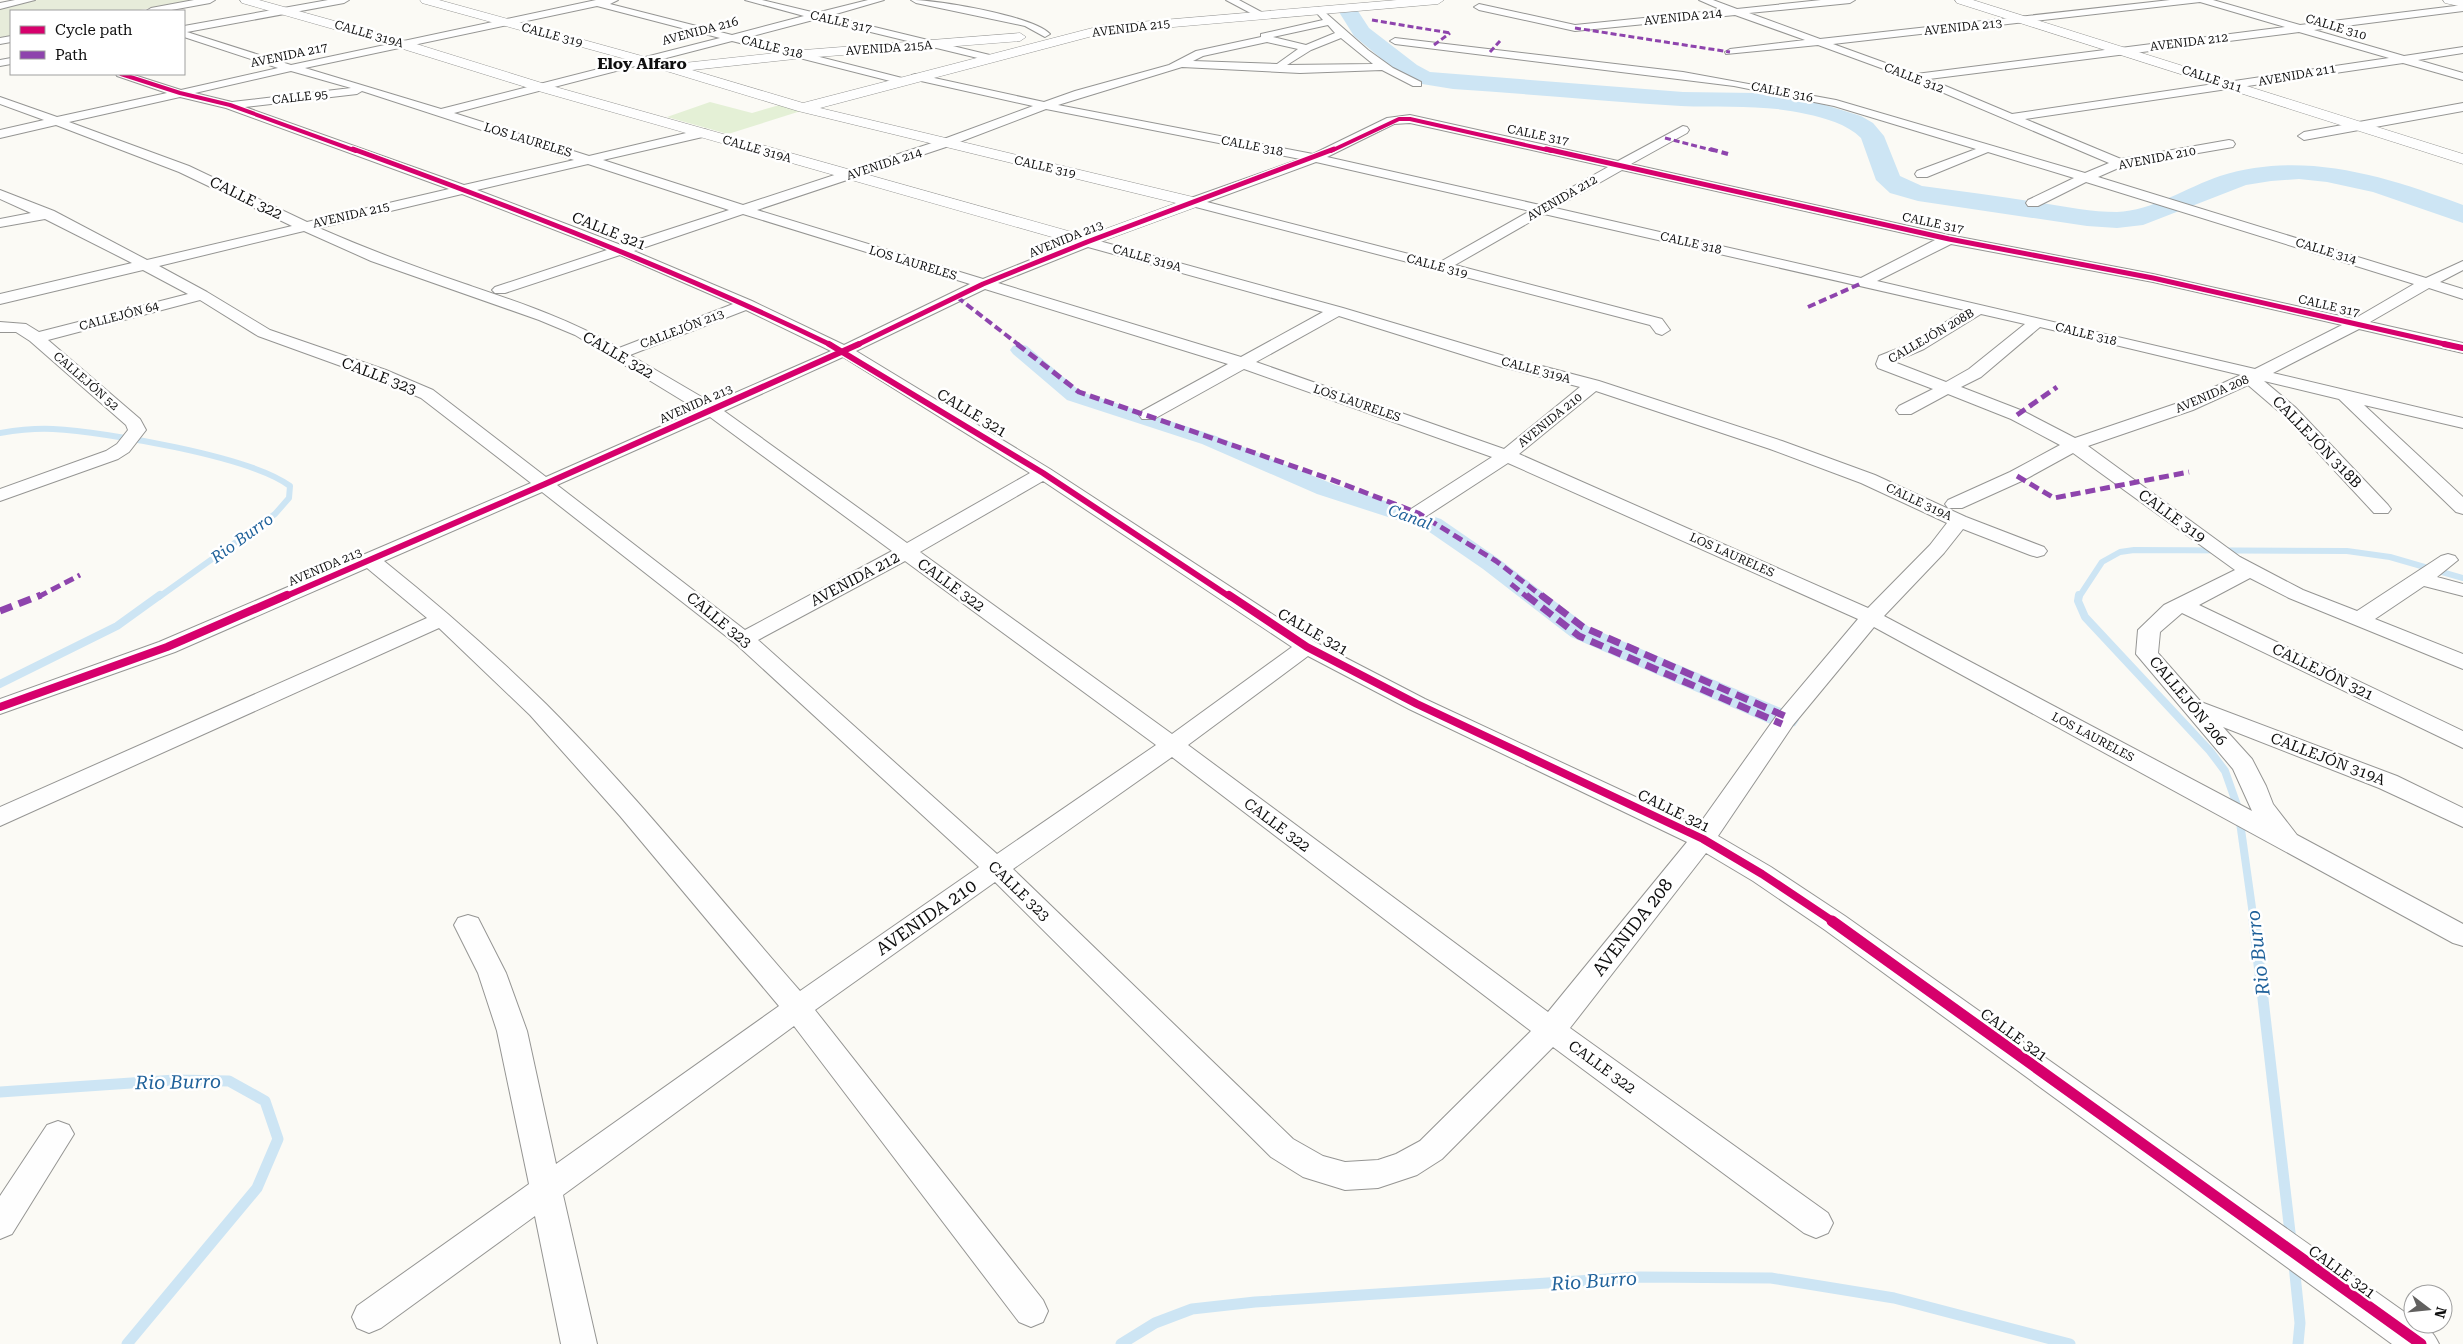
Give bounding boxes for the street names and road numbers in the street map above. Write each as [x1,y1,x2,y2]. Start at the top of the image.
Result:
street label: AVENIDA 214 [1643,6,1723,28]
street label: CALLE 317 [809,8,873,36]
street label: CALLE 310 [2304,11,2368,43]
street label: AVENIDA 216 [660,14,740,48]
street label: AVENIDA 215 [1091,16,1171,40]
street label: AVENIDA 213 [1923,16,2003,38]
street label: CALLE 319A [333,17,406,51]
street label: CALLE 319 [520,20,584,50]
street label: AVENIDA 212 [2149,30,2229,54]
street label: CALLE 318 [740,33,804,61]
street label: AVENIDA 215A [845,38,933,58]
street label: AVENIDA 217 [249,40,329,70]
street label: CALLE 312 [1882,60,1946,96]
street label: AVENIDA 211 [2257,61,2337,89]
street label: CALLE 311 [2180,63,2244,95]
street label: CALLE 316 [1750,79,1814,105]
street label: CALLE 95 [271,87,329,107]
street label: LOS LAURELES [482,120,574,160]
street label: CALLE 317 [1506,122,1570,148]
street label: CALLE 319A [721,132,794,166]
street label: CALLE 318 [1220,133,1284,159]
street label: AVENIDA 210 [2117,144,2197,172]
street label: AVENIDA 214 [845,145,924,183]
street label: CALLE 319 [1013,153,1077,181]
street label: AVENIDA 212 [1525,172,1600,224]
street label: CALLE 322 [207,173,285,223]
street label: AVENIDA 215 [311,199,391,231]
street label: CALLE 321 [569,208,649,254]
street label: CALLE 317 [1901,210,1965,236]
street label: AVENIDA 213 [1027,218,1105,260]
street label: CALLE 318 [1659,229,1723,257]
street label: CALLE 314 [2294,235,2358,267]
street label: CALLE 319A [1111,241,1184,275]
street label: LOS LAURELES [867,243,959,283]
street label: CALLE 319 [1405,251,1469,281]
street label: CALLE 317 [2297,292,2361,320]
street label: CALLEJÓN 64 [78,299,161,333]
street label: CALLEJÓN 213 [638,306,726,351]
street label: CALLEJÓN 208B [1886,306,1976,366]
street label: CALLE 318 [2054,320,2118,348]
street label: CALLE 322 [580,328,656,382]
street label: CALLEJÓN 52 [51,349,122,413]
street label: CALLE 323 [339,354,419,398]
street label: CALLE 319A [1500,354,1573,386]
street label: AVENIDA 208 [2173,372,2251,416]
street label: AVENIDA 213 [657,382,735,426]
street label: LOS LAURELES [1312,382,1402,424]
street label: CALLE 321 [934,385,1010,441]
street label: AVENIDA 210 [1515,390,1585,450]
street label: CALLEJÓN 318B [2269,392,2366,492]
street label: CALLE 319A [1884,481,1955,524]
street label: CALLE 319 [2135,486,2209,546]
street label: LOS LAURELES [1688,530,1776,580]
street label: AVENIDA 213 [286,545,364,589]
street label: AVENIDA 212 [807,548,903,610]
street label: CALLE 322 [914,555,988,615]
street label: CALLE 323 [683,588,755,652]
street label: CALLE 321 [1275,605,1351,659]
street label: CALLEJÓN 321 [2269,639,2377,704]
street label: CALLEJÓN 206 [2146,652,2231,749]
street label: LOS LAURELES [2049,709,2137,765]
street label: CALLEJÓN 319A [2268,728,2389,789]
street label: CALLE 321 [1635,786,1713,836]
street label: CALLE 322 [1240,794,1314,856]
street label: CALLE 323 [985,857,1053,925]
street label: AVENIDA 208 [1587,874,1677,980]
street label: AVENIDA 210 [872,875,980,959]
street label: CALLE 321 [1977,1005,2051,1065]
street label: CALLE 322 [1565,1037,1639,1097]
street label: CALLE 321 [2305,1242,2379,1302]

